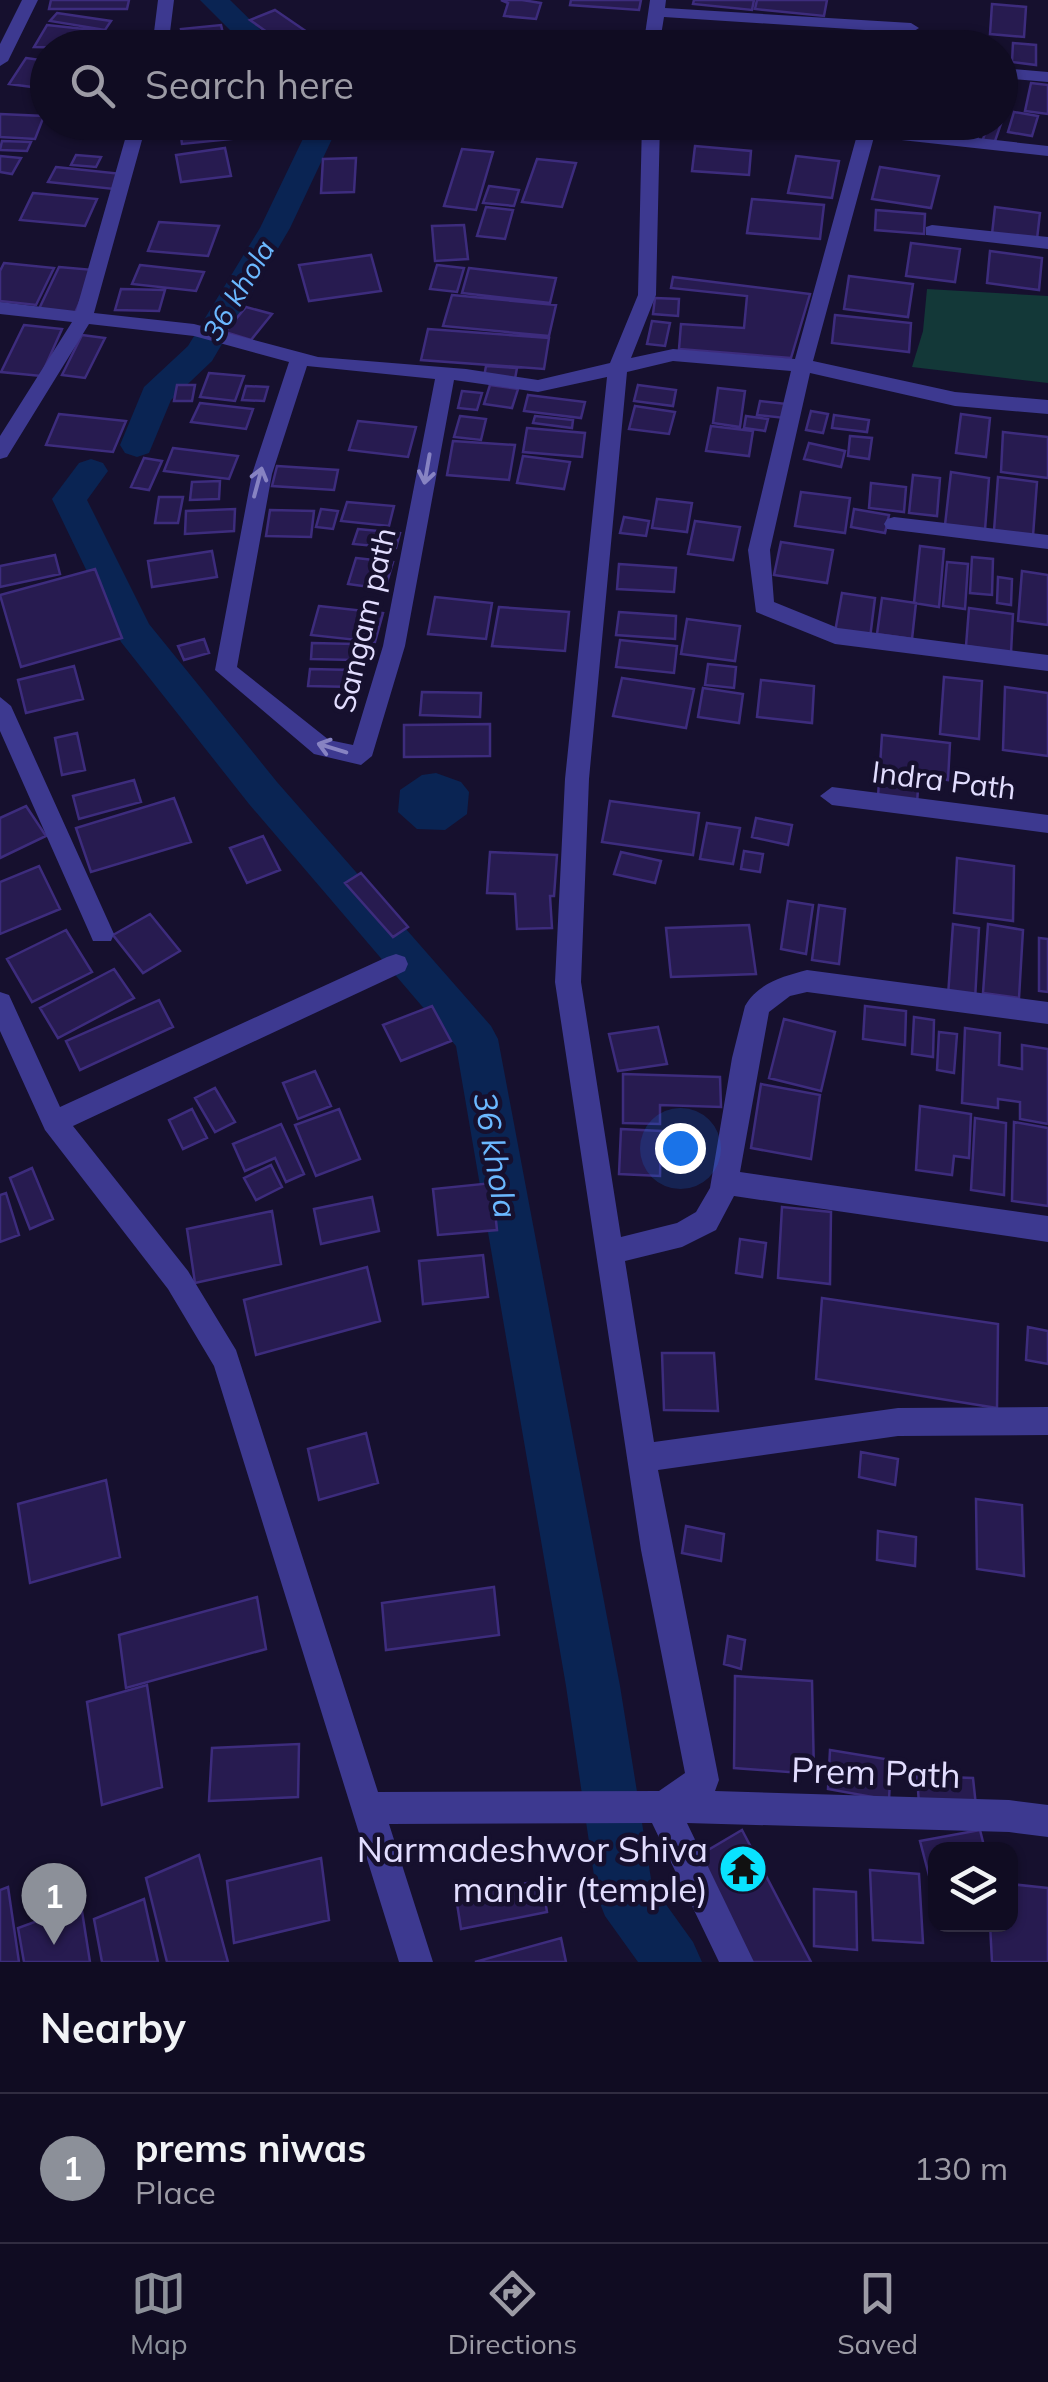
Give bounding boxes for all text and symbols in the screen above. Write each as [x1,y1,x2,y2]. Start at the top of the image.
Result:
search box [30,30,1018,140]
icon: search [65,58,120,113]
text: Search here [145,61,354,109]
water label: 36 khola [194,233,282,347]
one-way arrow [417,452,436,485]
one-way arrow [250,466,268,498]
street label: Sangam path [324,524,404,716]
one-way arrow [317,738,349,756]
street label: Indra Path [870,752,1018,808]
water label: 36 khola [465,1089,527,1221]
your location [655,1123,706,1174]
street label: Prem Path [791,1747,961,1797]
place label: Narmadeshwor Shiva mandir (temple) [357,1827,708,1911]
map controls [928,1842,1018,1932]
button: layers [928,1842,1018,1932]
temple icon: Narmadeshwor Shiva mandir (temple) [717,1843,769,1895]
pin: 1 [22,1862,86,1945]
text: Nearby [40,2001,186,2054]
text: prems niwas [135,2124,366,2172]
text: 1 [63,2148,82,2188]
text: 130 m [914,2148,1008,2188]
text: Place [135,2172,216,2212]
tab: Map [130,2266,188,2361]
tab: Directions [448,2266,577,2361]
tab: Saved [837,2266,918,2361]

